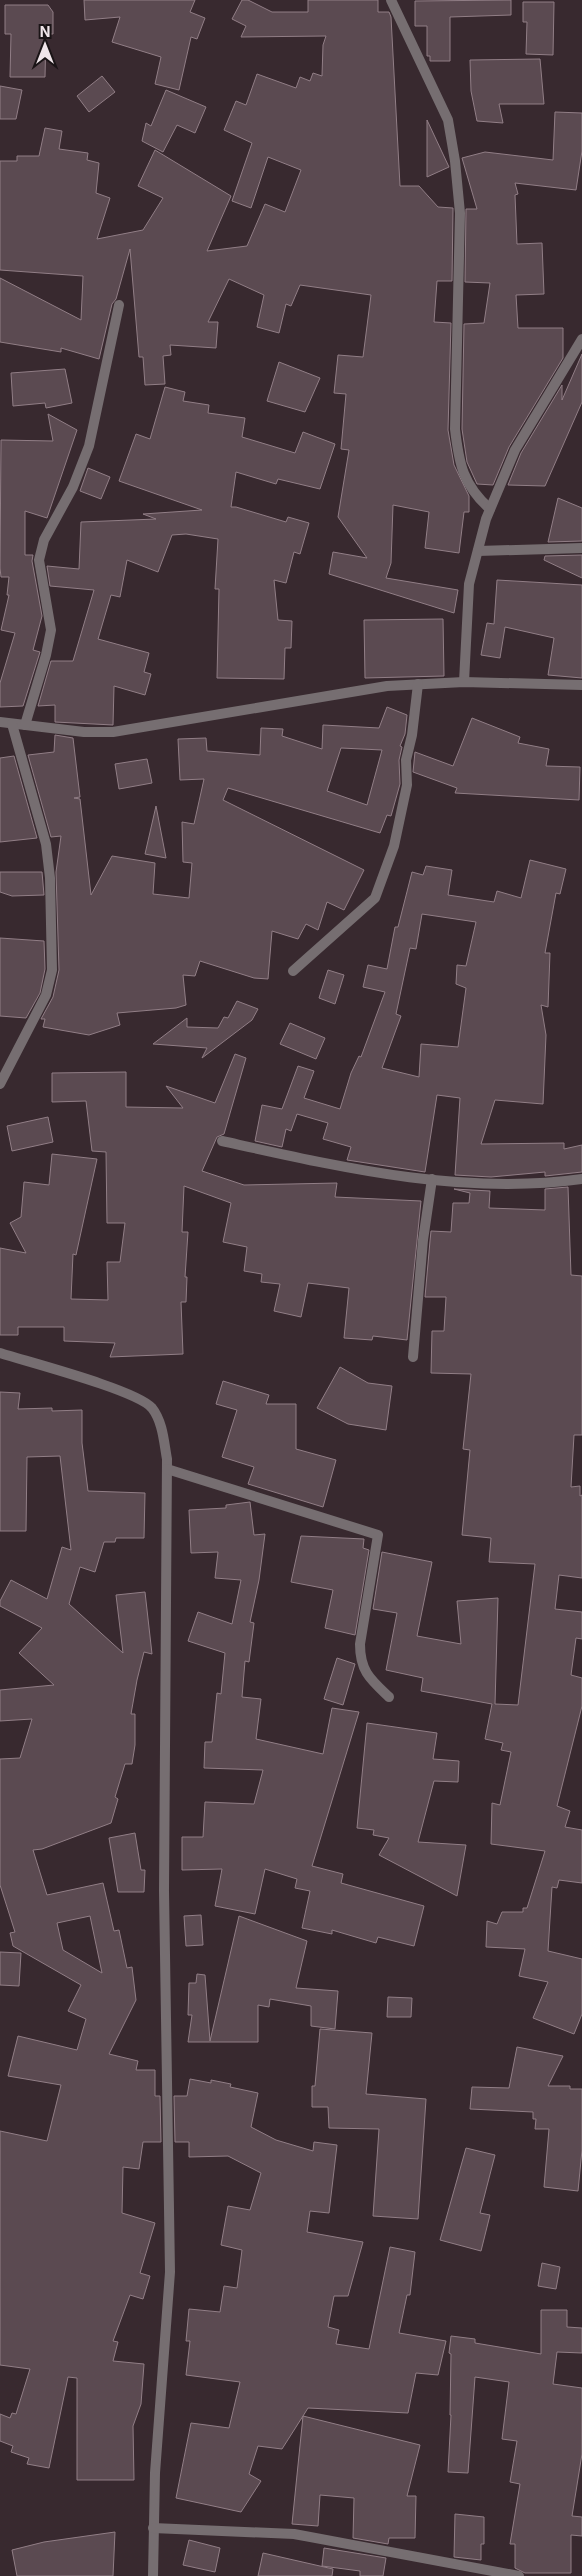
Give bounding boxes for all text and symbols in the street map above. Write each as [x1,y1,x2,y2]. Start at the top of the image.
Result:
north arrow [20,20,70,70]
text: N [40,23,50,40]

